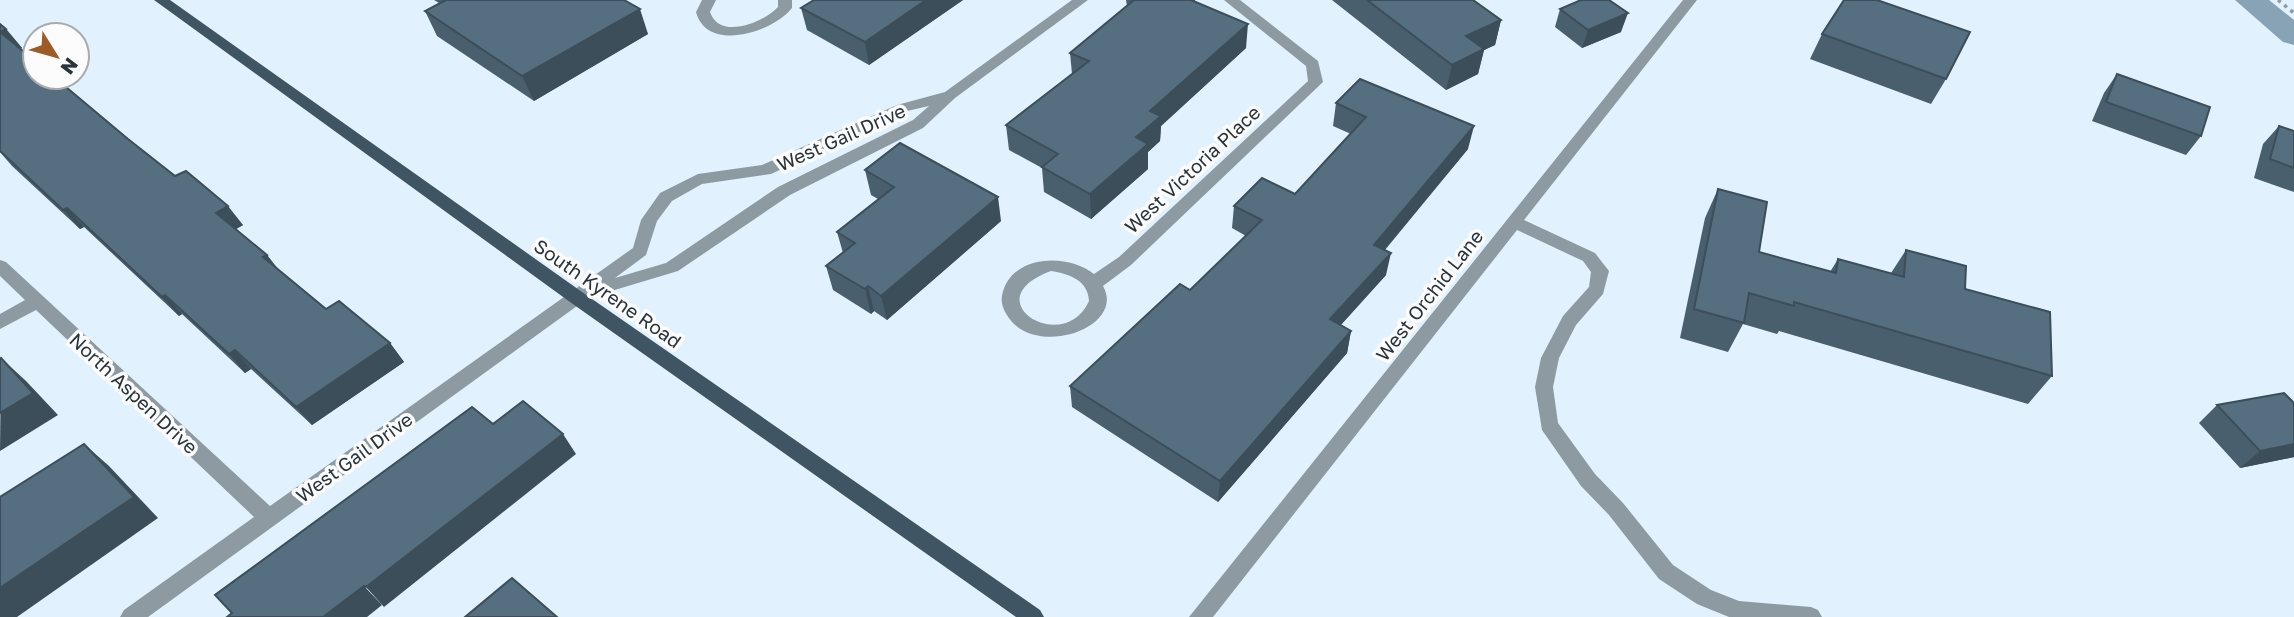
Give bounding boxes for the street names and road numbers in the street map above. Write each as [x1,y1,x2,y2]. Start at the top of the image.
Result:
street label: West Gail Drive [773,98,909,176]
street label: West Victoria Place [1120,100,1264,238]
street label: West Orchid Lane [1371,225,1487,365]
street label: South Kyrene Road [530,234,686,352]
street label: North Aspen Drive [65,328,203,458]
street label: West Gail Drive [291,407,417,507]

